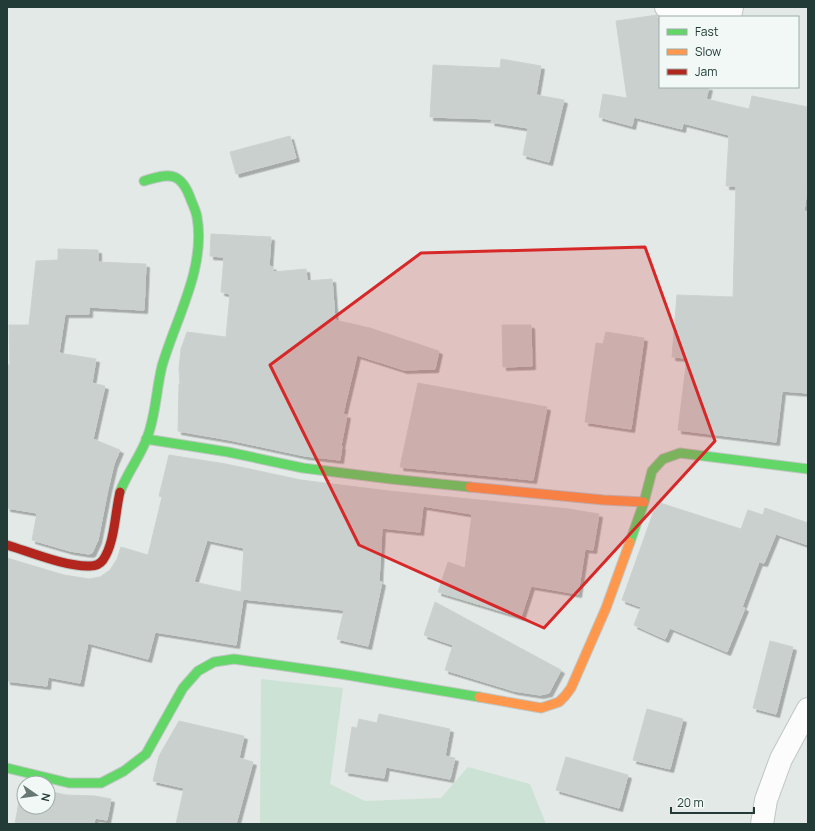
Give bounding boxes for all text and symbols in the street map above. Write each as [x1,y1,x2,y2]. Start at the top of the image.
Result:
legend [659,16,799,88]
text: Fast [695,23,719,40]
text: Slow [695,43,721,60]
text: Jam [695,63,717,80]
north arrow [16,775,56,815]
scale bar [671,789,754,815]
text: N [38,792,54,803]
text: 20 m [677,794,704,811]

